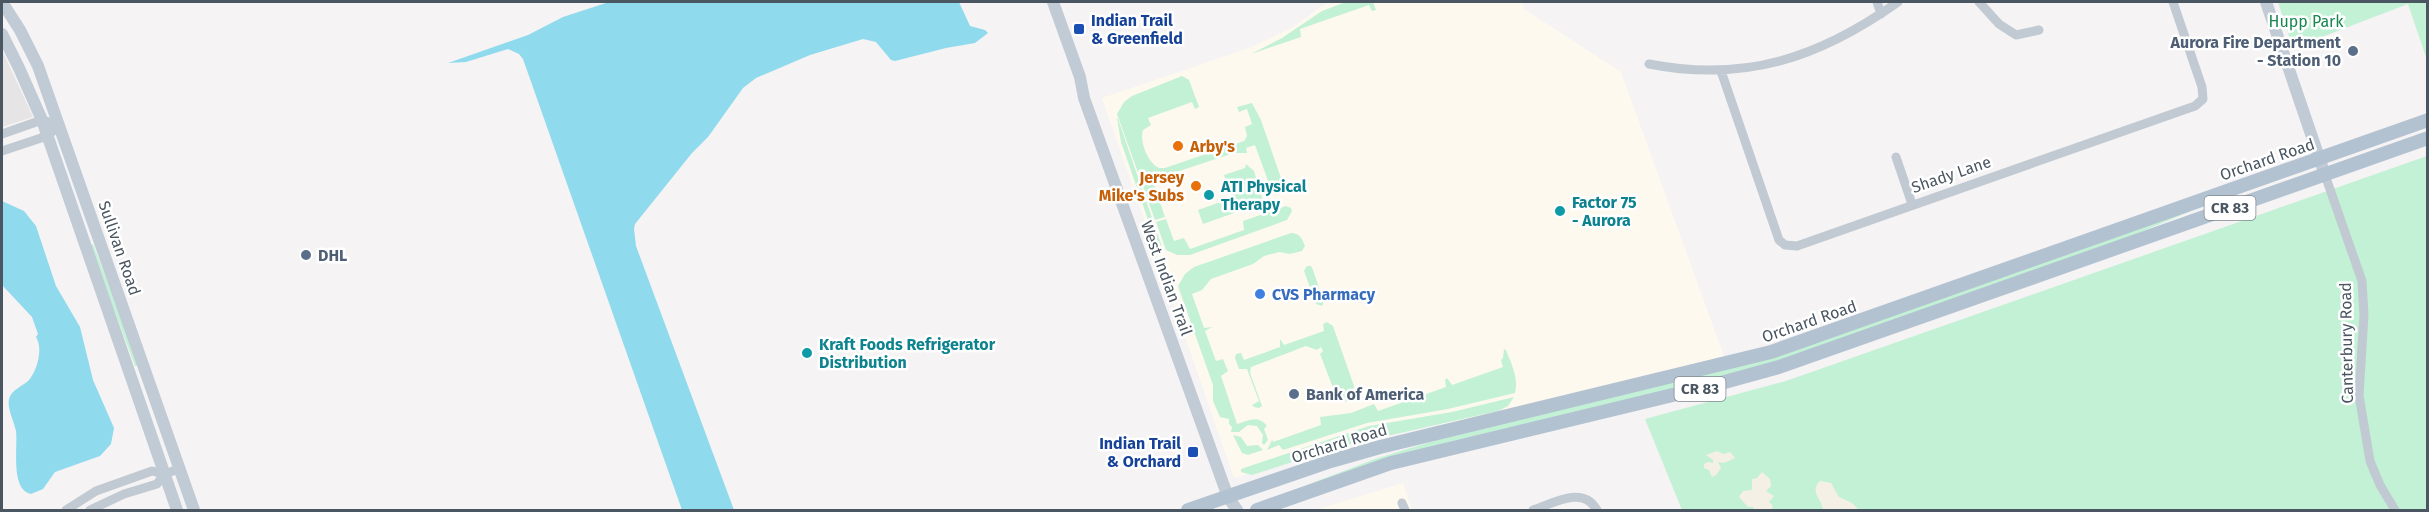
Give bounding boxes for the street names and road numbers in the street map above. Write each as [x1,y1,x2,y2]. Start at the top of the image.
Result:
street label: Orchard Road [2217,134,2317,185]
street label: Shady Lane [1909,152,1994,197]
road number: CR 83 [2204,196,2256,220]
street label: Sullivan Road [94,198,145,298]
street label: West Indian Trail [1137,218,1196,339]
street label: Canterbury Road [2336,282,2357,404]
street label: Orchard Road [1759,296,1859,347]
road number: CR 83 [1674,377,1726,401]
street label: Orchard Road [1289,420,1389,467]

